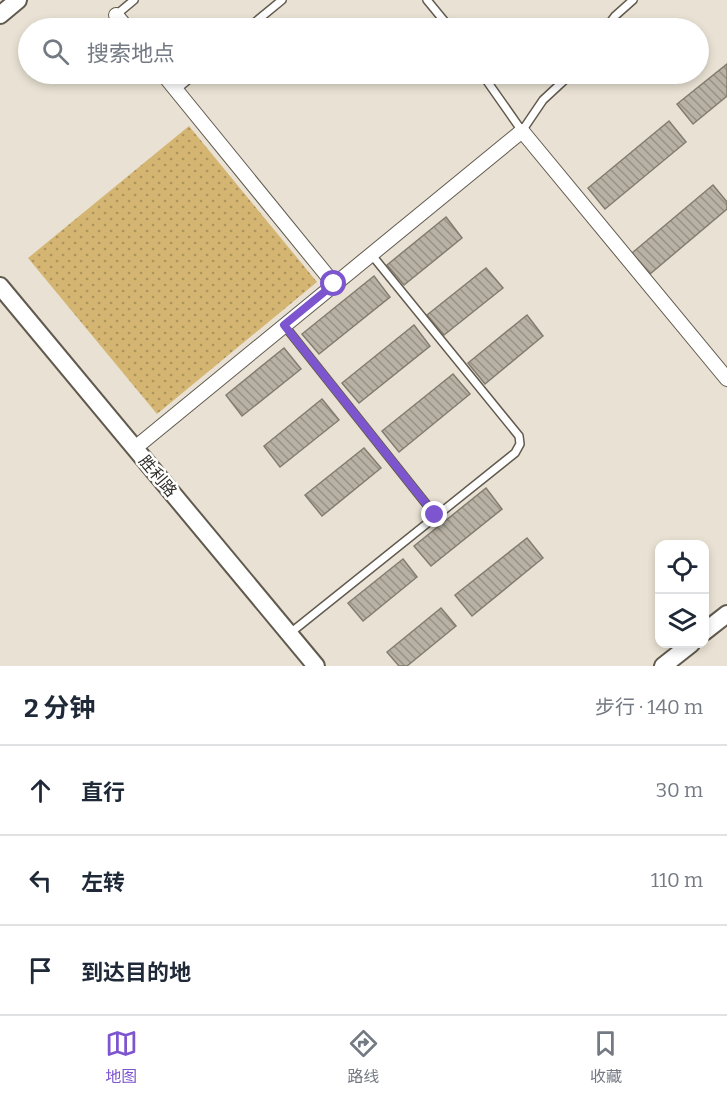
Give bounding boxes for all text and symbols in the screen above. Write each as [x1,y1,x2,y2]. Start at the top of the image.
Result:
search box [18,18,709,84]
icon: search [39,35,72,68]
text: 搜索地点 [87,40,175,67]
route start [320,270,346,296]
street label: 胜利路 [135,452,181,500]
route end [421,501,447,527]
map controls [655,540,709,648]
button: locate [655,540,709,594]
button: layers [655,594,709,648]
text: 2 分钟 [24,693,95,724]
text: 步行 · 140 m [595,695,703,719]
icon: ahead [24,774,57,807]
text: 30 m [656,778,703,802]
text: 直行 [81,779,125,806]
icon: left [24,864,57,897]
text: 110 m [651,868,703,892]
text: 左转 [81,869,125,896]
icon: arrive [24,954,57,987]
text: 到达目的地 [81,959,191,986]
tab: 地图 [105,1027,138,1087]
tab: 路线 [347,1027,380,1087]
tab: 收藏 [589,1027,622,1087]

